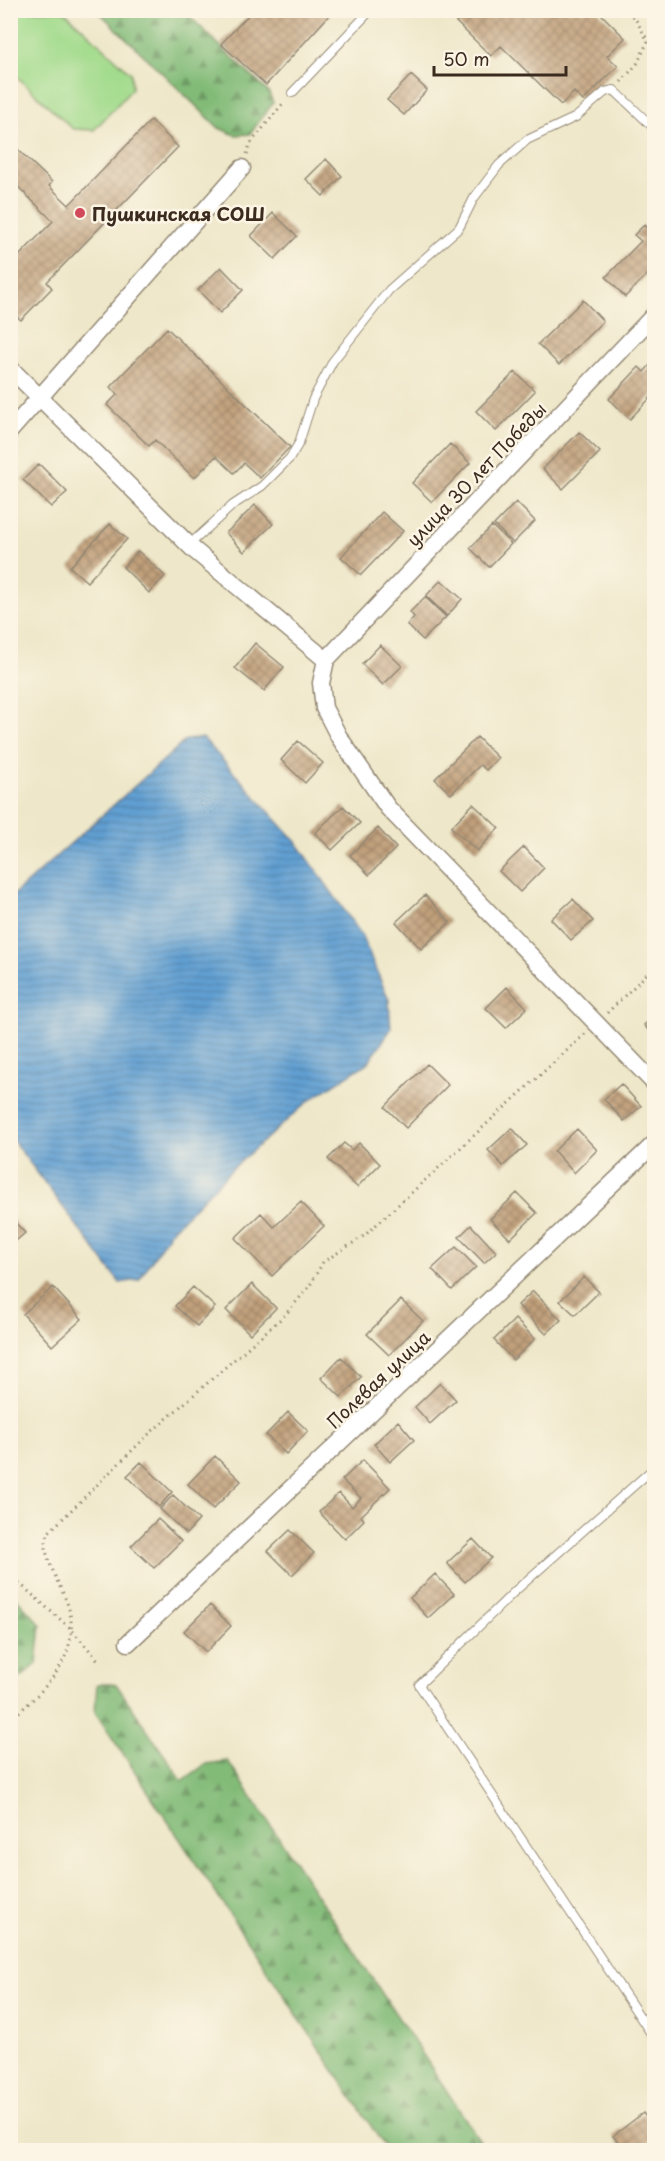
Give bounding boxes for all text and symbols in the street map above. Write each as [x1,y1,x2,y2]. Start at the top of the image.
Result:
scale bar [434,39,566,77]
text: 50 m [443,45,490,72]
place label: Пушкинская СОШ [92,200,265,227]
marker: Пушкинская СОШ [73,206,87,220]
street label: улица 30 лет Победы [400,396,552,552]
street label: Полевая улица [320,1323,436,1434]

